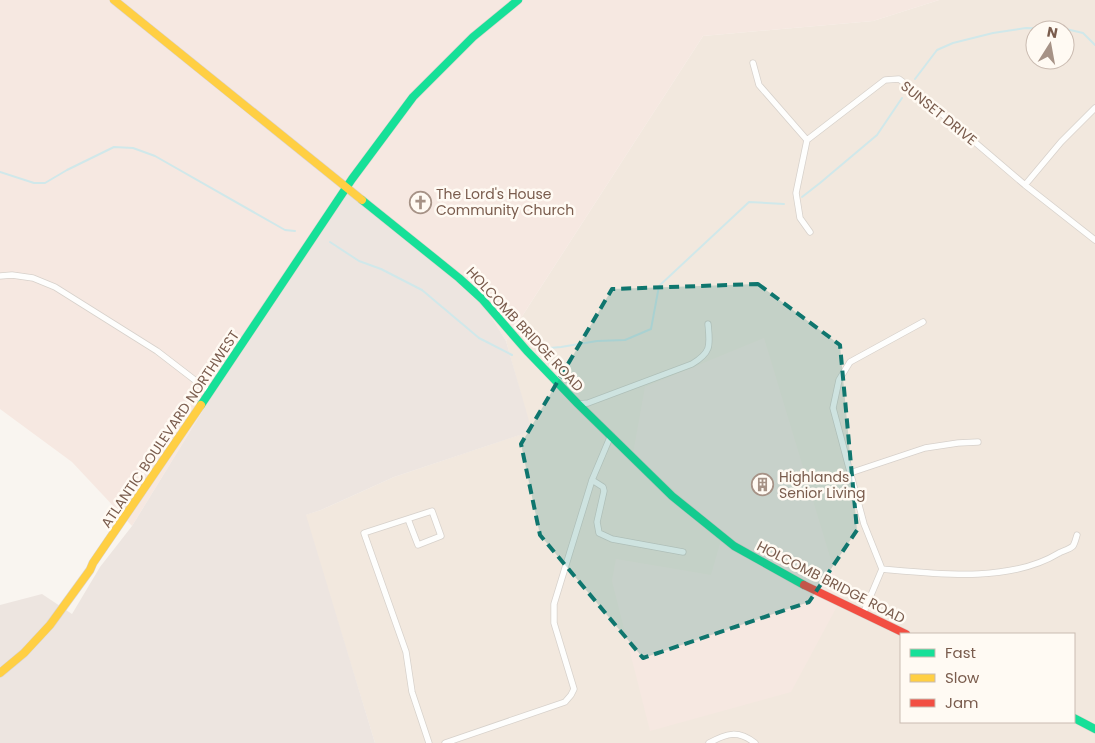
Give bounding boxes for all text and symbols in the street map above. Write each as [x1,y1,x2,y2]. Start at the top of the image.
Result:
north arrow [1025,20,1075,70]
text: N [1045,21,1060,43]
street label: SUNSET DRIVE [897,76,981,150]
place label: The Lord's House Community Church [436,184,574,220]
church icon: The Lord's House Community Church [408,190,432,214]
street label: HOLCOMB BRIDGE ROAD [462,262,588,396]
street label: ATLANTIC BOULEVARD NORTHWEST [96,326,244,532]
place label: Highlands Senior Living [779,467,865,503]
building icon: Highlands Senior Living [751,473,775,497]
street label: HOLCOMB BRIDGE ROAD [753,536,909,628]
legend [900,633,1075,723]
text: Fast [945,642,976,663]
text: Slow [945,667,980,688]
text: Jam [945,692,979,713]

